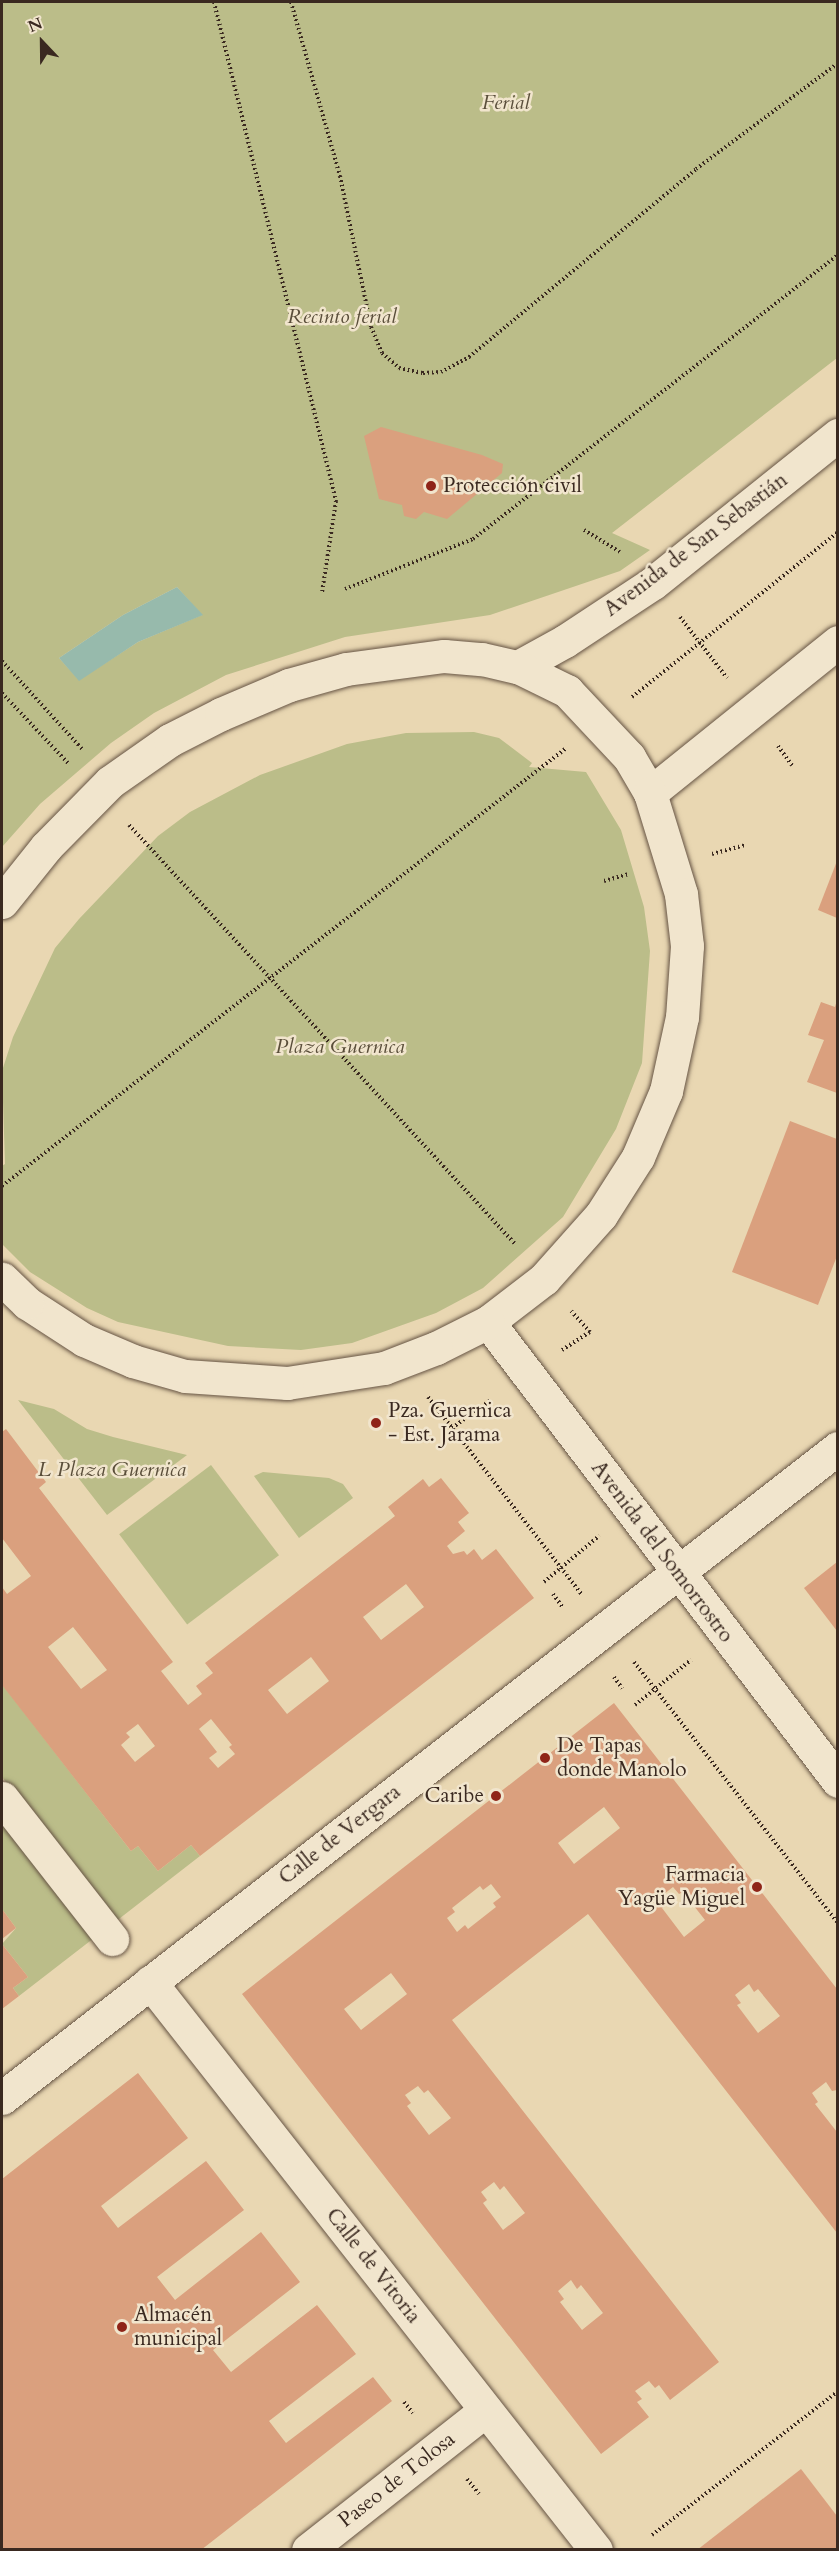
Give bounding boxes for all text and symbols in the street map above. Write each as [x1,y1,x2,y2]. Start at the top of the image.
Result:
north arrow [12,12,72,72]
text: N [25,13,46,38]
park label: Ferial [482,90,530,116]
park label: Recinto ferial [287,304,397,330]
street label: Avenida de San Sebastián [599,468,793,622]
place label: Protección civil [443,473,582,499]
marker: Protección civil [424,479,438,493]
park label: Plaza Guernica [275,1034,405,1060]
place label: Pza. Guernica - Est. Jarama [388,1398,512,1448]
marker: Pza. Guernica - Est. Jarama [369,1416,383,1430]
street label: Avenida del Somorrostro [585,1456,739,1648]
park label: L Plaza Guernica [38,1457,186,1483]
place label: De Tapas donde Manolo [557,1733,687,1783]
marker: De Tapas donde Manolo [538,1751,552,1765]
street label: Calle de Vergara [274,1780,406,1890]
place label: Caribe [424,1783,484,1809]
marker: Caribe [489,1789,503,1803]
place label: Farmacia Yagüe Miguel [618,1862,745,1912]
marker: Farmacia Yagüe Miguel [750,1880,764,1894]
street label: Calle de Vitoria [320,2203,426,2329]
place label: Almacén municipal [134,2302,222,2352]
marker: Almacén municipal [115,2320,129,2334]
street label: Paseo de Tolosa [334,2427,460,2533]

